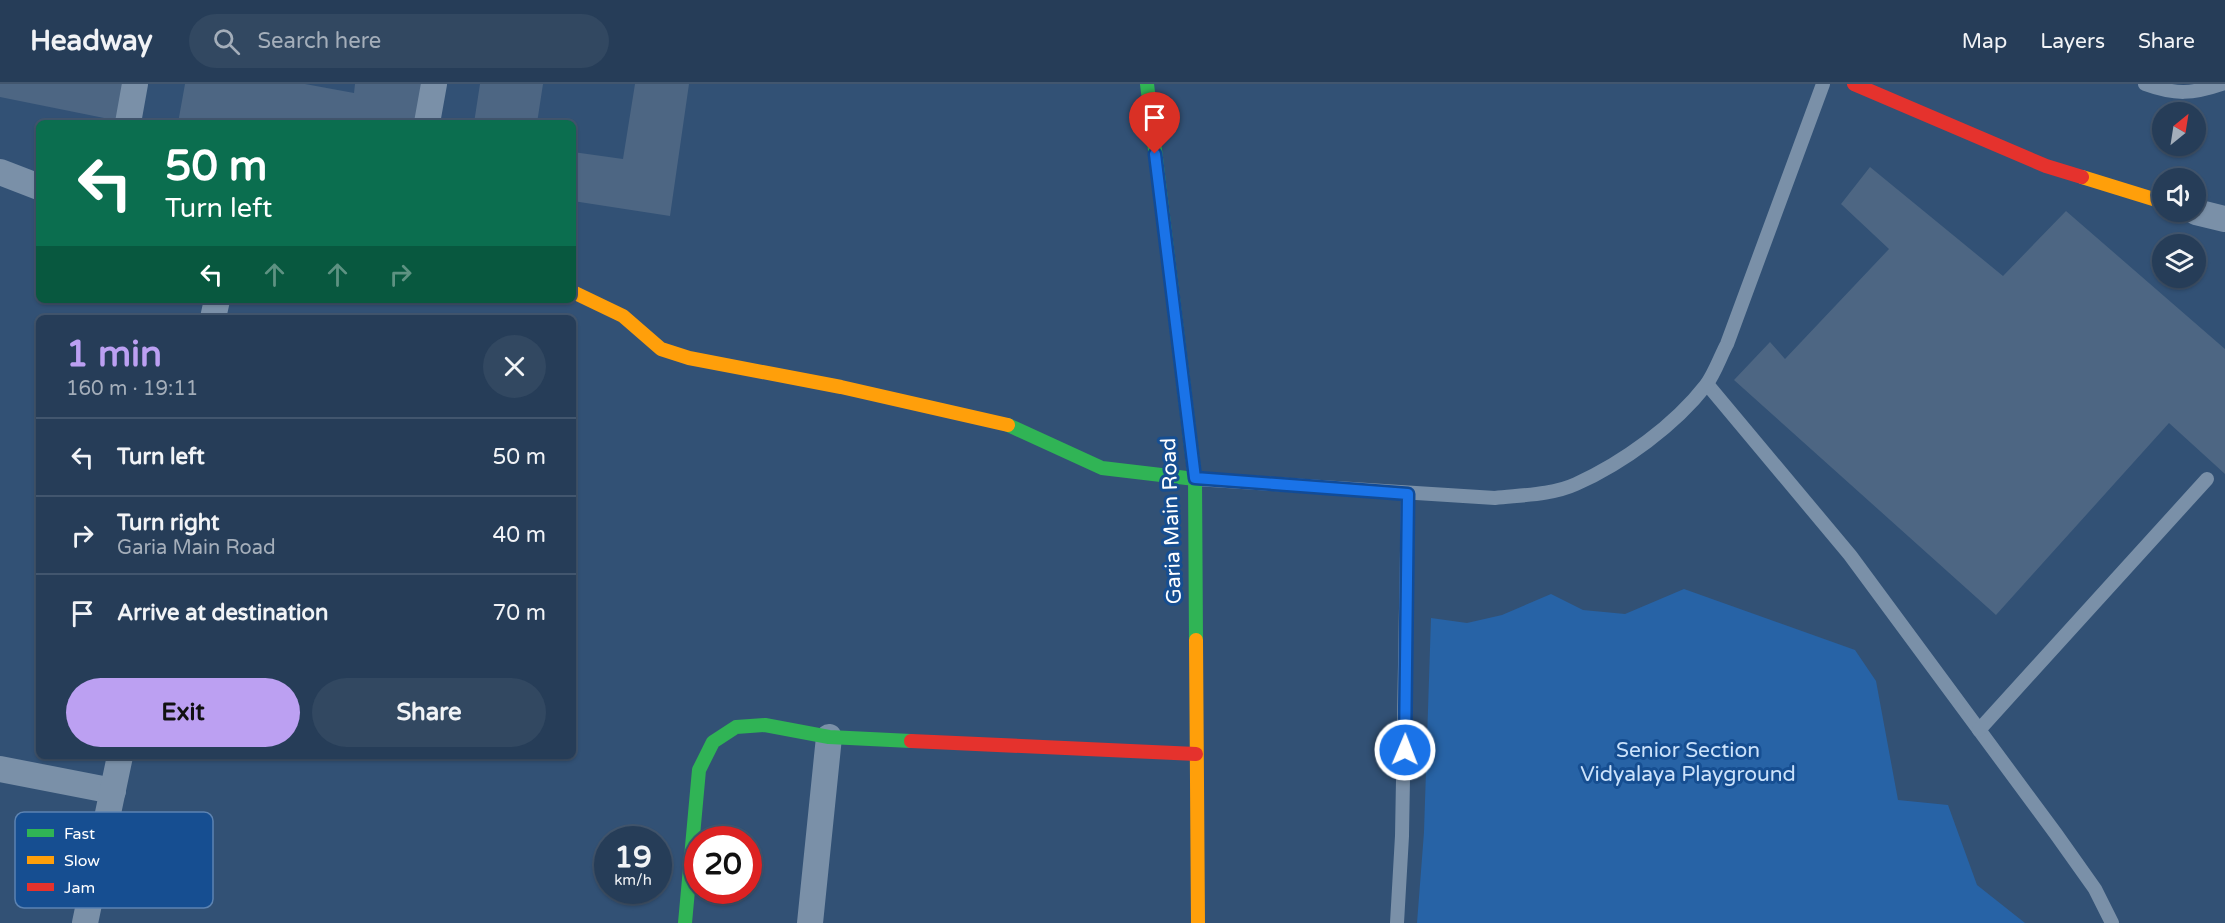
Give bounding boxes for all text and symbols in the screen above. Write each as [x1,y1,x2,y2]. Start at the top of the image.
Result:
search box [189,14,609,68]
text: Headway [30,24,153,58]
icon: search [210,25,243,58]
text: Search here [258,28,381,54]
text: Map [1962,29,2007,54]
text: Layers [2040,29,2105,54]
text: Share [2138,29,2195,54]
pin [1129,92,1180,154]
icon: arrive [1138,101,1171,134]
north arrow [2152,102,2206,156]
map controls [2152,102,2206,288]
text: 50 m [165,141,267,192]
icon: left [66,144,144,222]
button: sound [2152,168,2206,222]
text: Turn left [165,192,272,225]
button: layers [2152,234,2206,288]
icon: left [195,258,228,291]
icon: ahead [258,258,291,291]
icon: ahead [321,258,354,291]
icon: right [384,258,417,291]
text: 1 min [66,333,162,376]
button: close [483,335,546,398]
text: 160 m · 19:11 [66,377,198,401]
street label: Garia Main Road [1156,437,1187,605]
icon: left [66,441,99,474]
text: Turn left [117,444,205,470]
text: 50 m [492,444,546,470]
text: Turn right [117,510,219,536]
icon: right [66,519,99,552]
text: 40 m [492,522,546,548]
text: Garia Main Road [117,536,276,560]
icon: arrive [66,597,99,630]
text: Arrive at destination [117,600,328,626]
text: 70 m [492,600,546,626]
button: Exit [66,678,300,747]
button: Share [312,678,546,747]
position arrow [1373,718,1437,782]
park label: Senior Section Vidyalaya Playground [1580,738,1796,787]
legend [15,812,213,908]
text: Fast [64,824,95,844]
speed limit sign: 20 [684,826,762,904]
text: 19 [614,839,652,876]
text: Slow [64,851,100,871]
text: km/h [614,871,652,889]
text: Jam [64,878,95,898]

